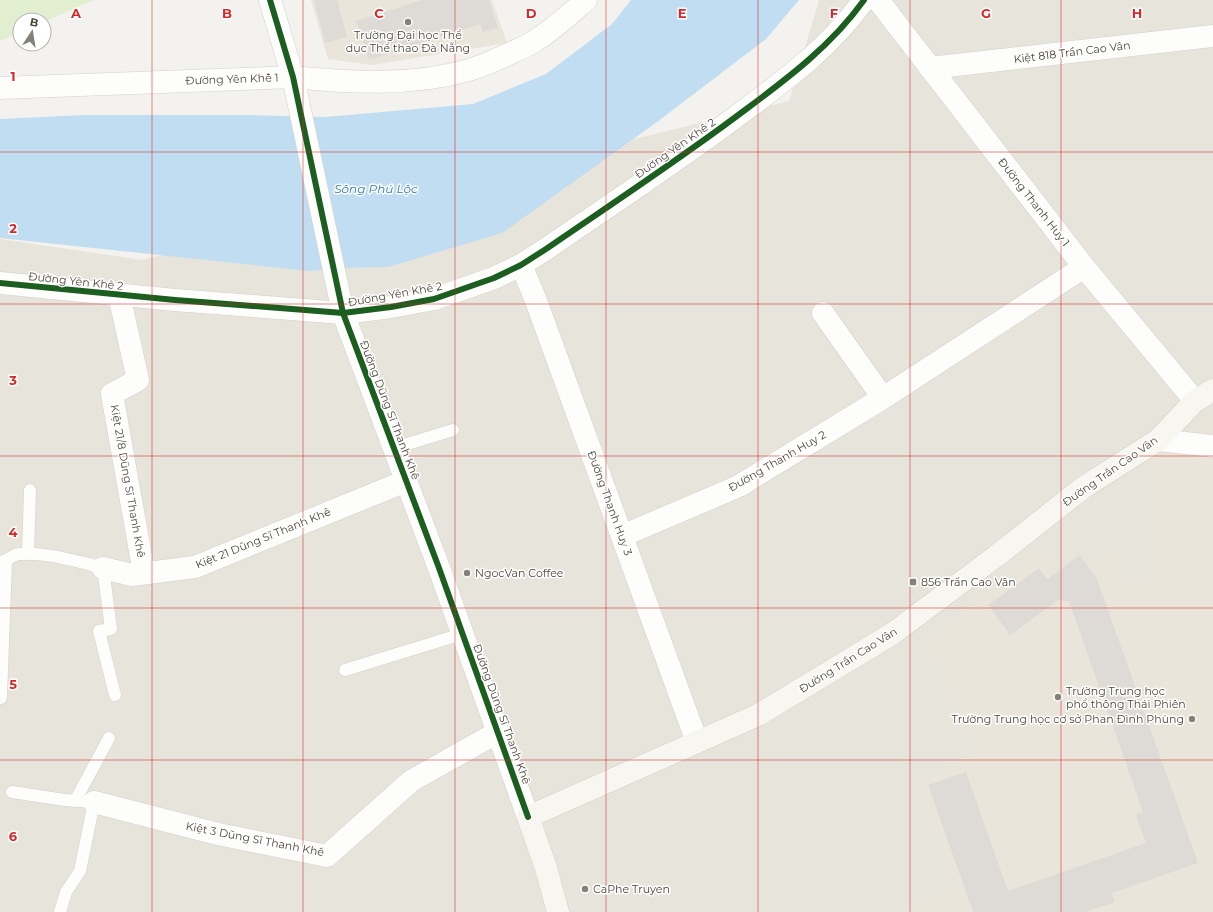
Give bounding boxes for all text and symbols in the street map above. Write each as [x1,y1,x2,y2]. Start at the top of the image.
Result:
text: A [70,5,82,21]
text: B [222,5,232,21]
text: C [374,5,384,21]
text: D [526,5,537,21]
text: E [678,5,687,21]
text: F [830,5,838,21]
text: G [981,5,991,21]
text: H [1132,5,1142,21]
north arrow [12,12,52,52]
text: B [29,14,40,30]
marker: Trường Đại học Thể dục Thể thao Đà Nẵng [403,17,413,27]
place label: Trường Đại học Thể dục Thể thao Đà Nẵng [346,28,470,55]
street label: Kiệt 818 Trần Cao Vân [1013,38,1131,66]
text: 1 [10,68,16,84]
street label: Đường Yên Khê 1 [185,70,279,88]
street label: Đường Yên Khê 2 [632,115,718,181]
street label: Đường Thanh Huy 1 [995,155,1073,249]
water label: Sông Phú Lộc [334,181,418,196]
text: 2 [9,220,17,236]
street label: Đường Yên Khê 2 [28,269,124,293]
street label: Đường Yên Khê 2 [347,279,443,309]
street label: Đường Dũng Sĩ Thanh Khê [357,338,423,482]
text: 3 [8,372,17,388]
street label: Kiệt 21/8 Dũng Sĩ Thanh Khê [108,403,148,559]
street label: Đường Thanh Huy 2 [726,427,828,495]
street label: Đường Trần Cao Vân [1060,433,1160,509]
street label: Đường Thanh Huy 3 [585,449,635,557]
street label: Kiệt 21 Dũng Sĩ Thanh Khê [193,504,333,572]
text: 4 [9,524,18,540]
place label: NgocVan Coffee [475,566,564,580]
marker: NgocVan Coffee [462,568,472,578]
place label: 856 Trần Cao Vân [921,575,1016,589]
marker: 856 Trần Cao Vân [908,577,918,587]
street label: Đường Trần Cao Vân [796,624,900,696]
street label: Đường Dũng Sĩ Thanh Khê [470,642,534,786]
text: 5 [9,676,17,692]
place label: Trường Trung học phổ thông Thái Phiên [1066,684,1186,711]
marker: Trường Trung học phổ thông Thái Phiên [1053,692,1063,702]
place label: Trường Trung học cơ sở Phan Đình Phùng [952,712,1184,726]
marker: Trường Trung học cơ sở Phan Đình Phùng [1187,714,1197,724]
street label: Kiệt 3 Dũng Sĩ Thanh Khê [185,819,326,859]
text: 6 [9,828,18,844]
place label: CaPhe Truyen [593,882,670,896]
marker: CaPhe Truyen [580,884,590,894]

